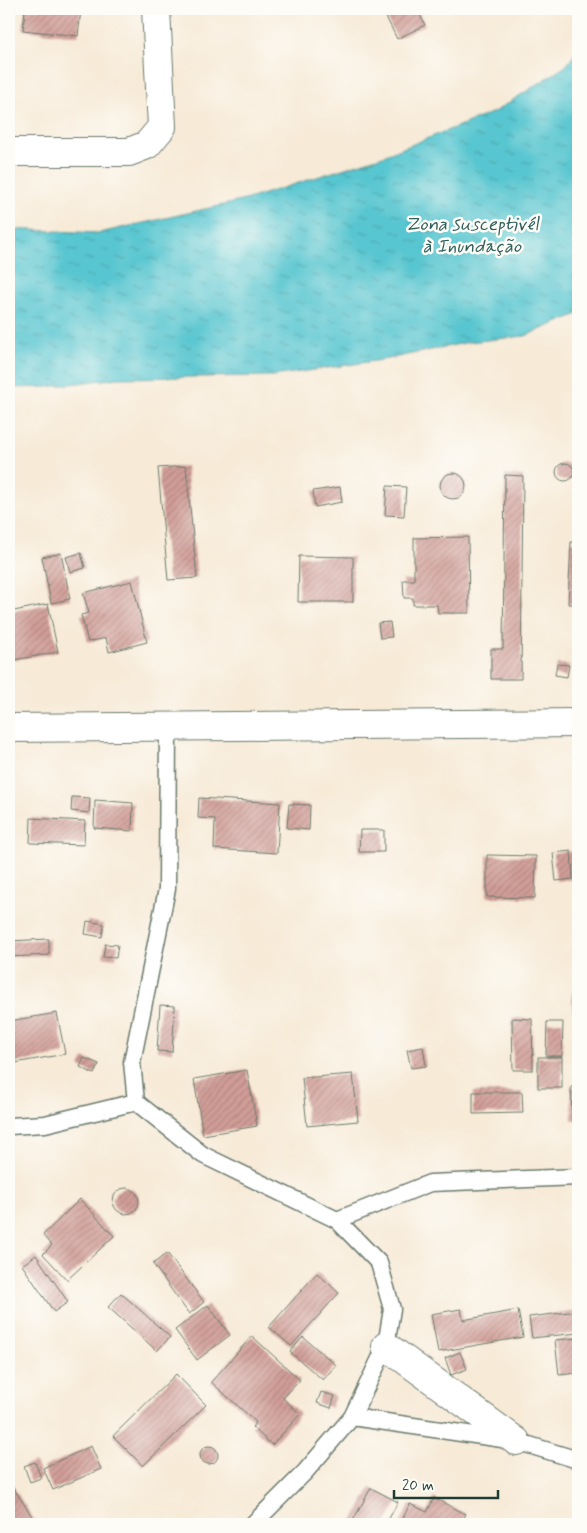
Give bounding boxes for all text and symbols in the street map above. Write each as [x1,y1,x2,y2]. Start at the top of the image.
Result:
water label: Zona susceptivél à Inundação [405,212,540,259]
scale bar [394,1468,498,1500]
text: 20 m [402,1476,434,1496]

